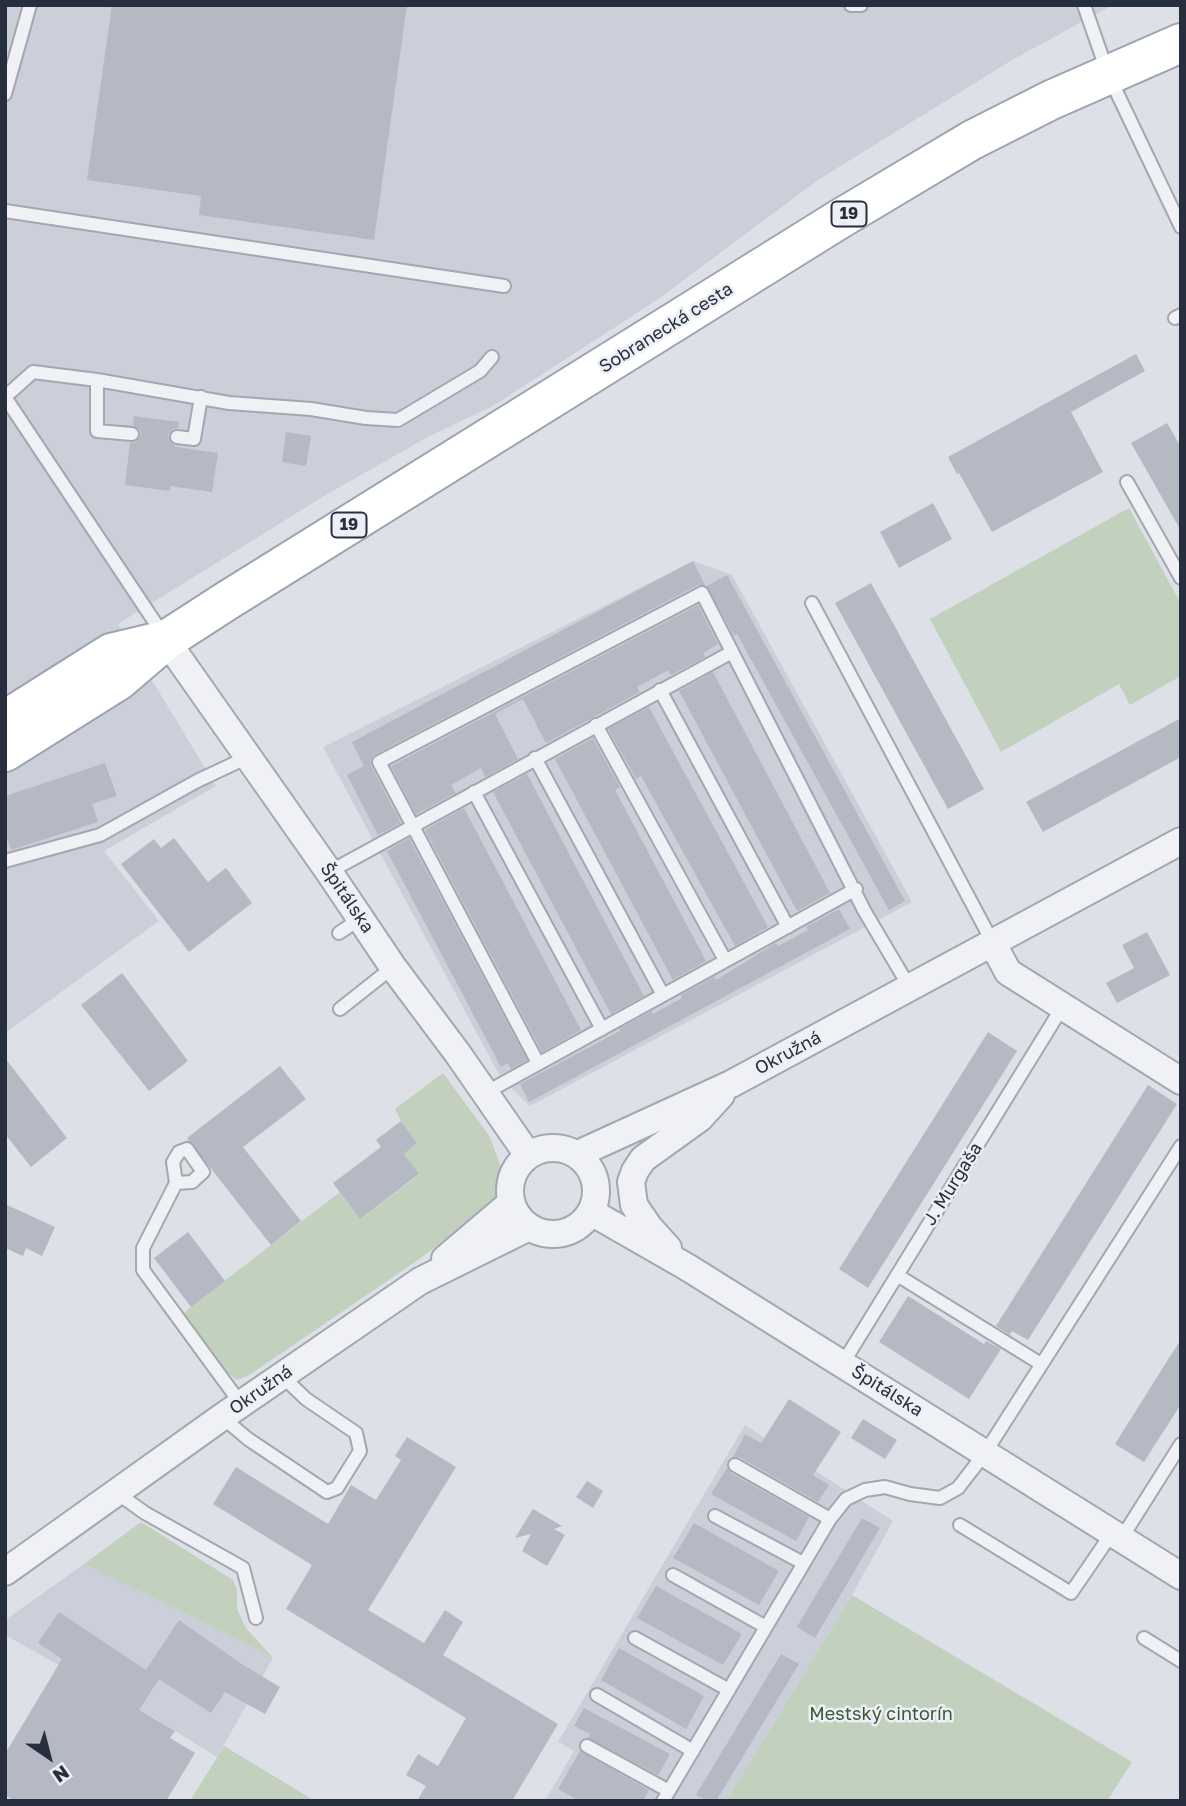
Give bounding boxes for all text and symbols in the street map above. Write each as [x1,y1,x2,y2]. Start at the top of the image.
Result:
road number: 19 [832,202,866,227]
street label: Sobranecká cesta [595,278,737,378]
road number: 19 [332,512,366,538]
street label: Špitálska [316,859,378,937]
street label: Okružná [751,1027,825,1079]
street label: J. Murgaša [919,1139,987,1229]
street label: Okružná [225,1361,297,1419]
street label: Špitálska [847,1361,927,1421]
park label: Mestský cintorín [809,1703,953,1725]
north arrow [14,1722,84,1792]
text: N [49,1761,74,1788]

